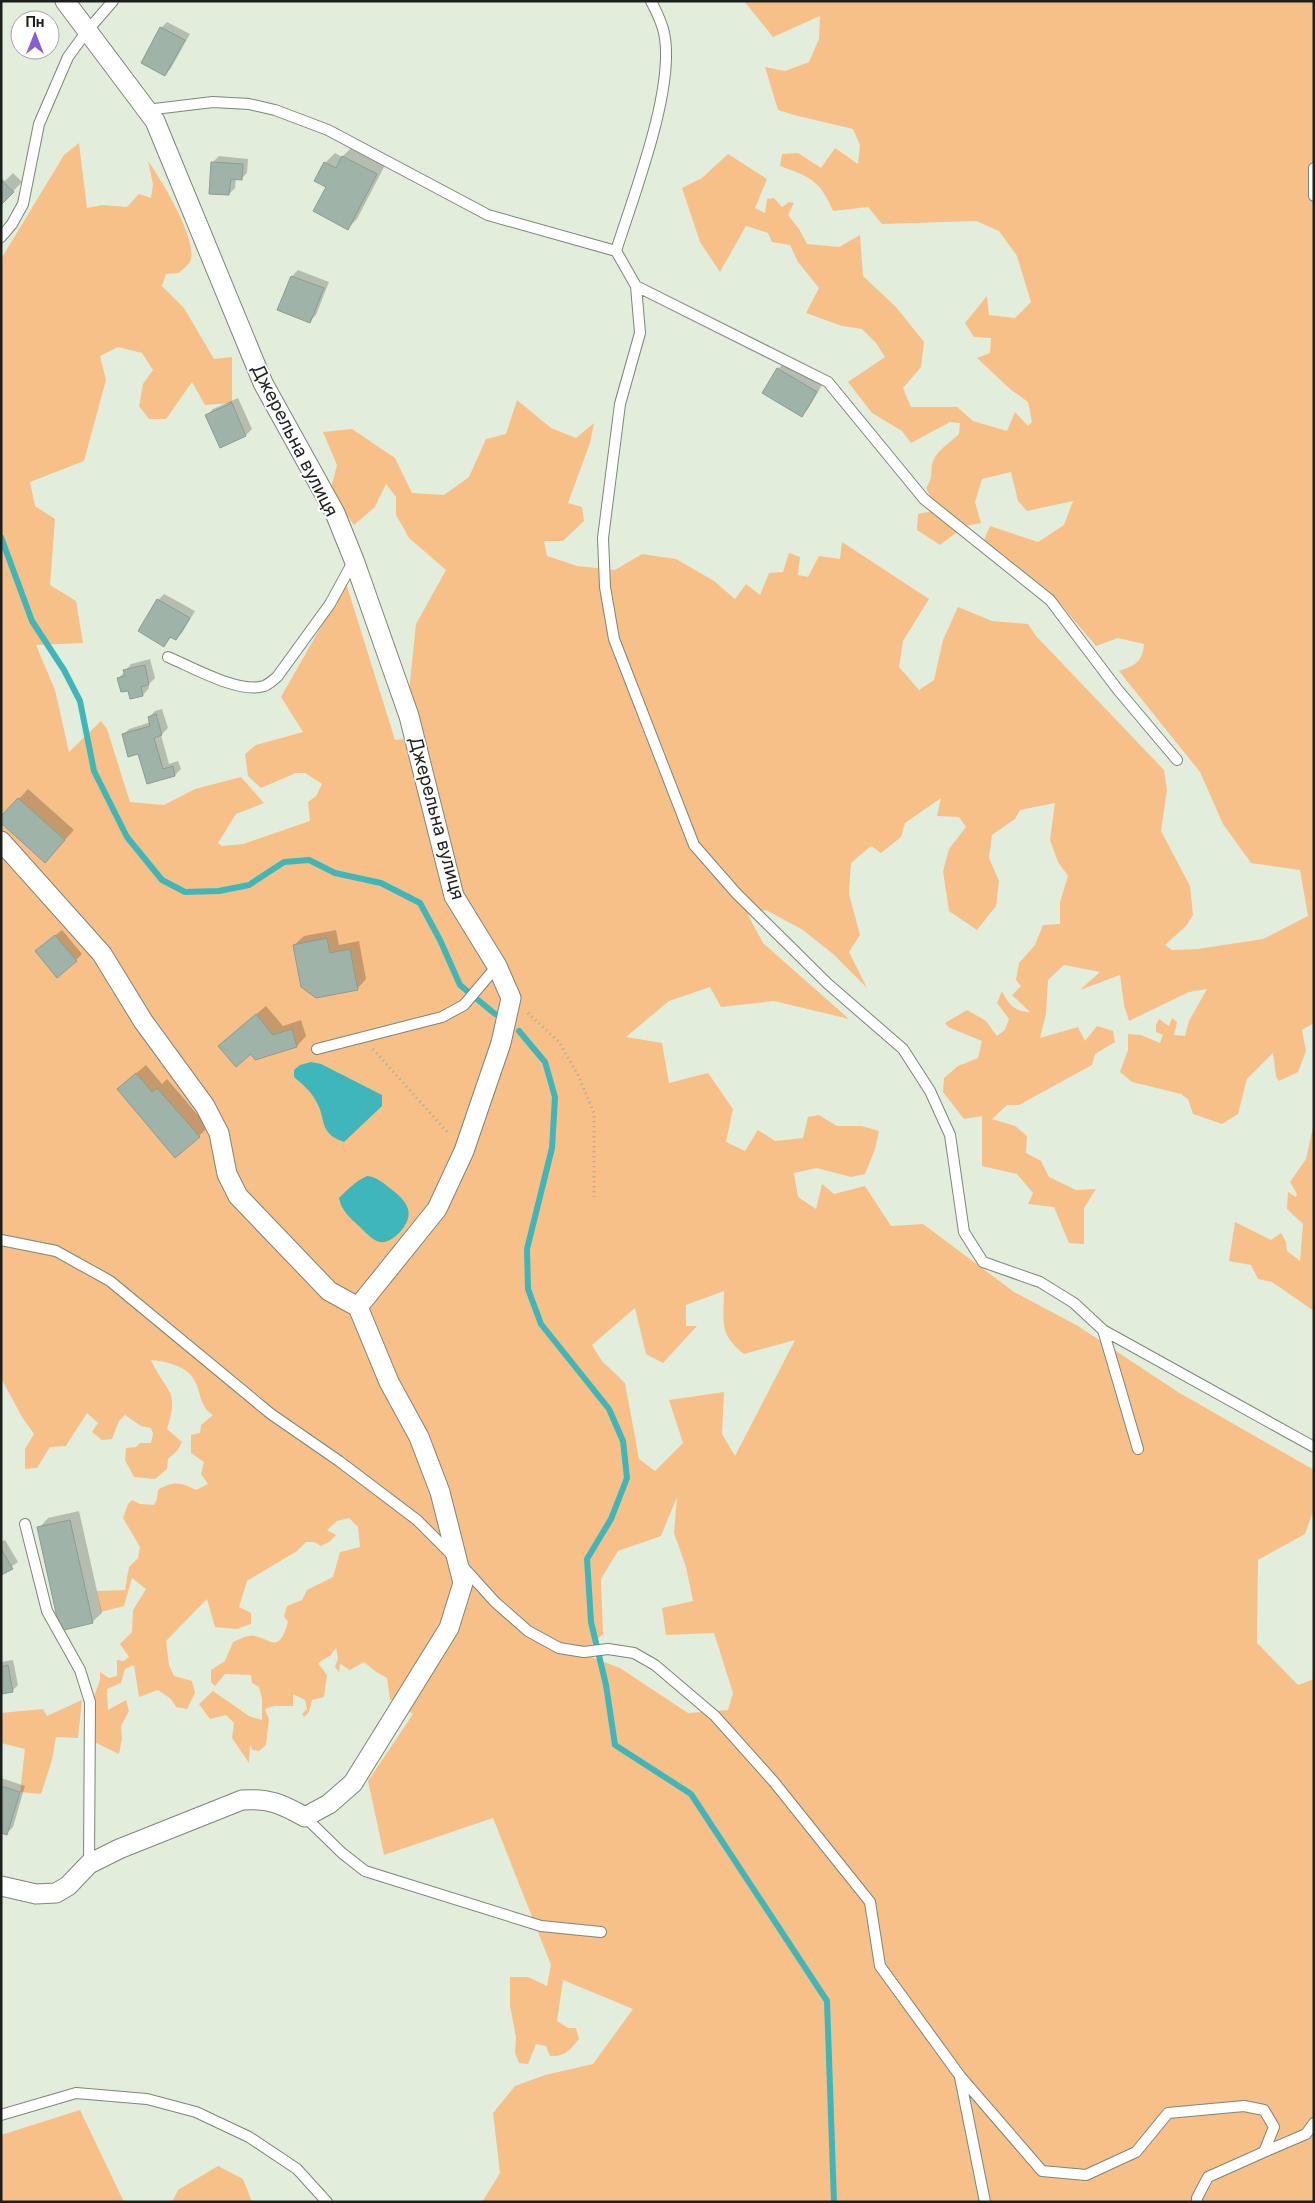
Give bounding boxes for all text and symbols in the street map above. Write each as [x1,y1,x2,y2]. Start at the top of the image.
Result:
north arrow [10,10,60,60]
text: Пн [25,13,45,30]
street label: Джерельна вулиця [247,360,343,520]
street label: Джерельна вулиця [405,734,469,902]

